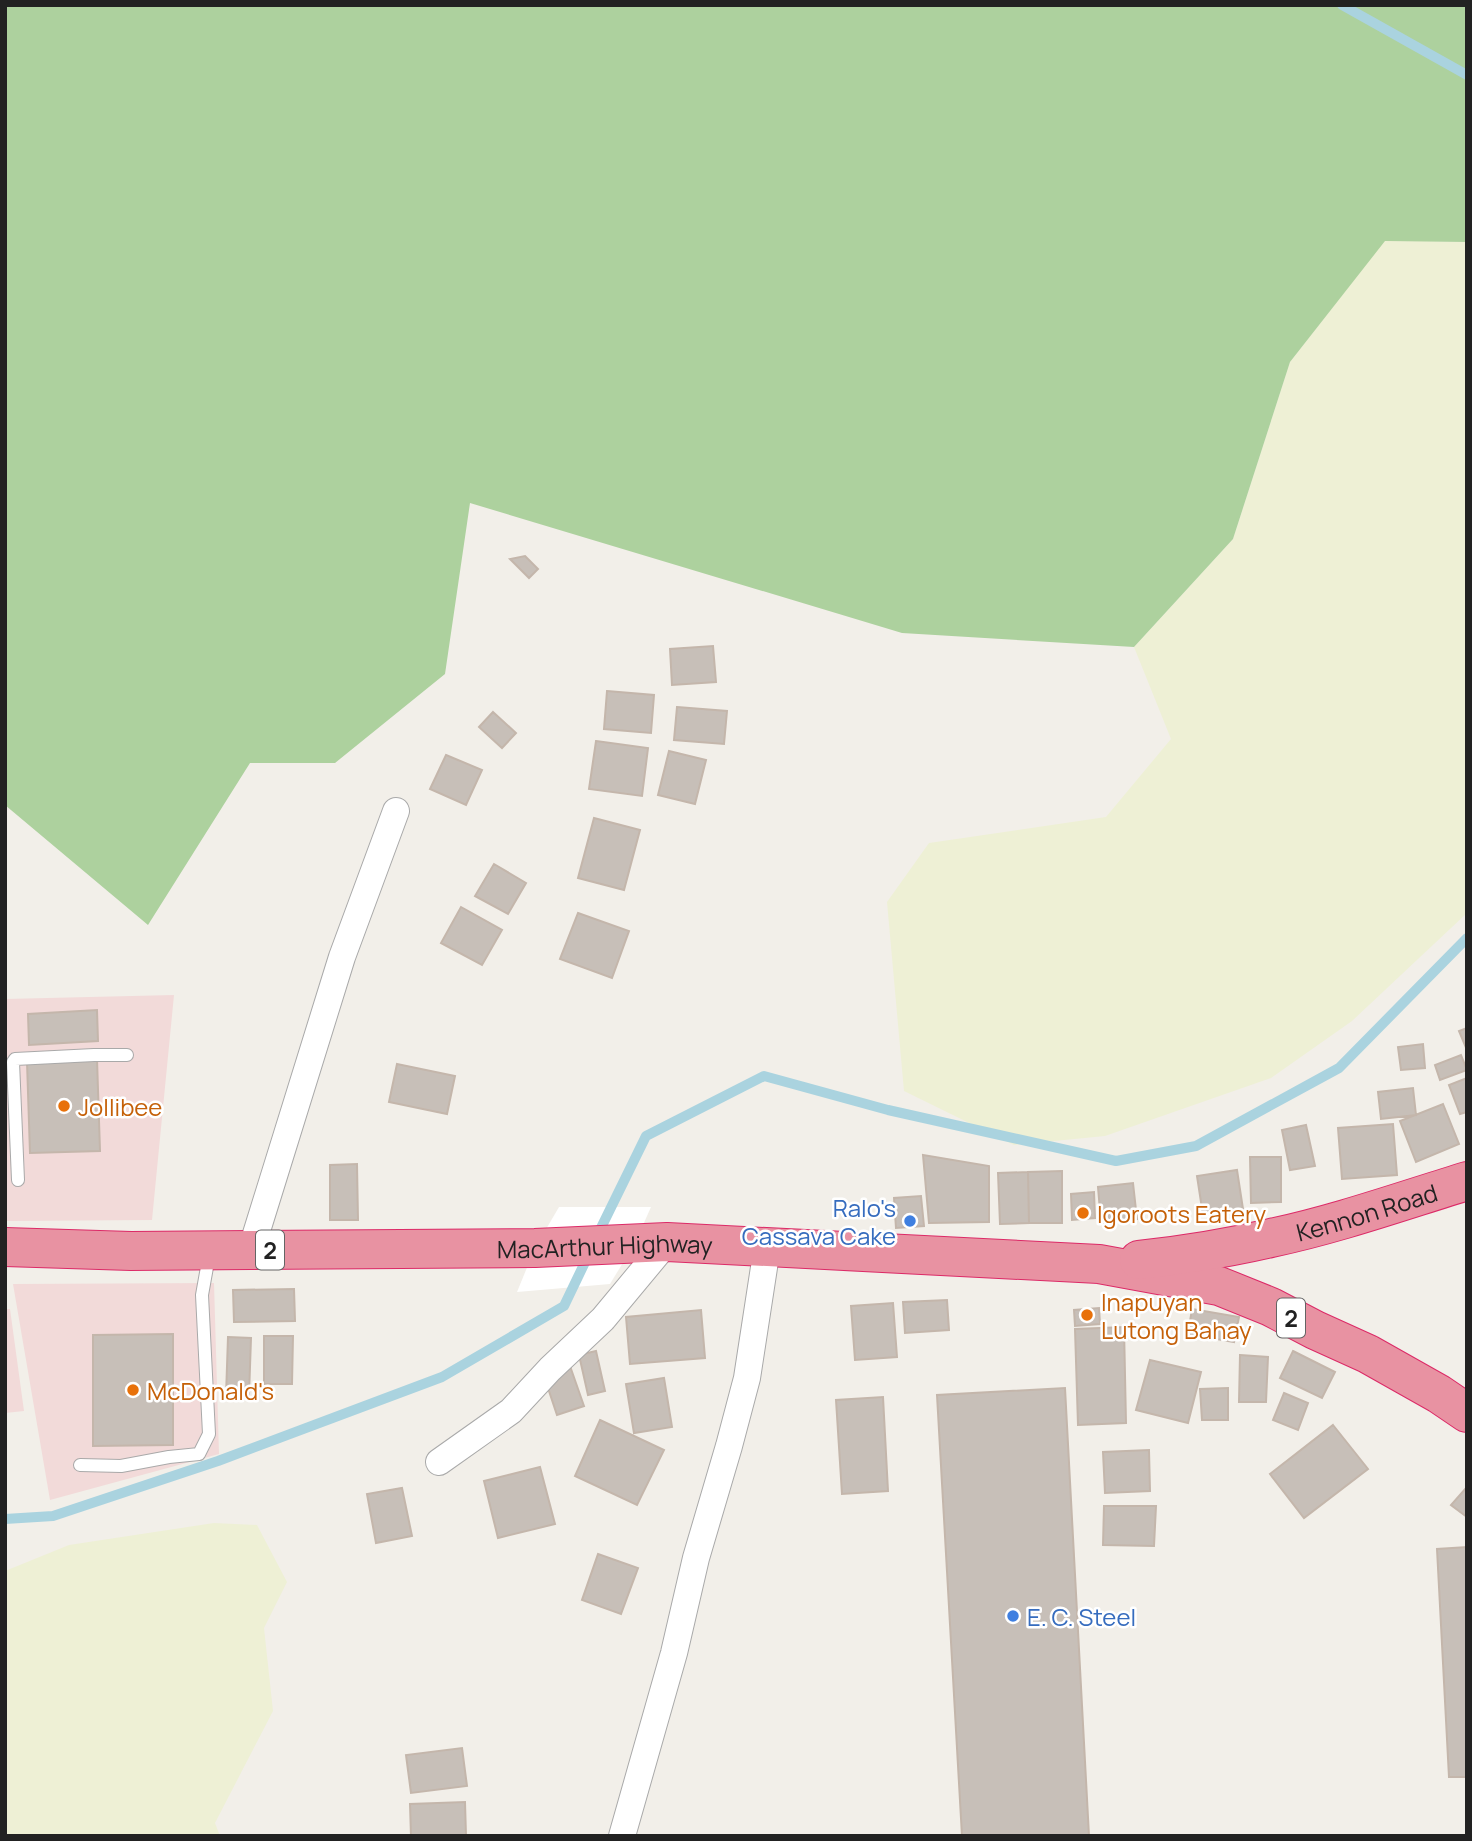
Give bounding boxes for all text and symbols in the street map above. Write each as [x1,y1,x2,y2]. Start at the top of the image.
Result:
place label: Jollibee [78,1090,162,1123]
marker: Jollibee [56,1098,72,1114]
street label: Kennon Road [1293,1175,1441,1248]
place label: Ralo's Cassava Cake [742,1191,896,1252]
place label: Igoroots Eatery [1097,1197,1266,1230]
marker: Igoroots Eatery [1075,1205,1091,1221]
marker: Ralo's Cassava Cake [902,1213,918,1229]
street label: MacArthur Highway [497,1225,714,1265]
road number: 2 [256,1231,284,1270]
place label: Inapuyan Lutong Bahay [1101,1285,1252,1346]
road number: 2 [1277,1298,1305,1338]
marker: Inapuyan Lutong Bahay [1079,1307,1095,1323]
place label: McDonald's [147,1374,274,1407]
marker: McDonald's [125,1382,141,1398]
place label: E. C. Steel [1027,1600,1136,1633]
marker: E. C. Steel [1005,1608,1021,1624]

